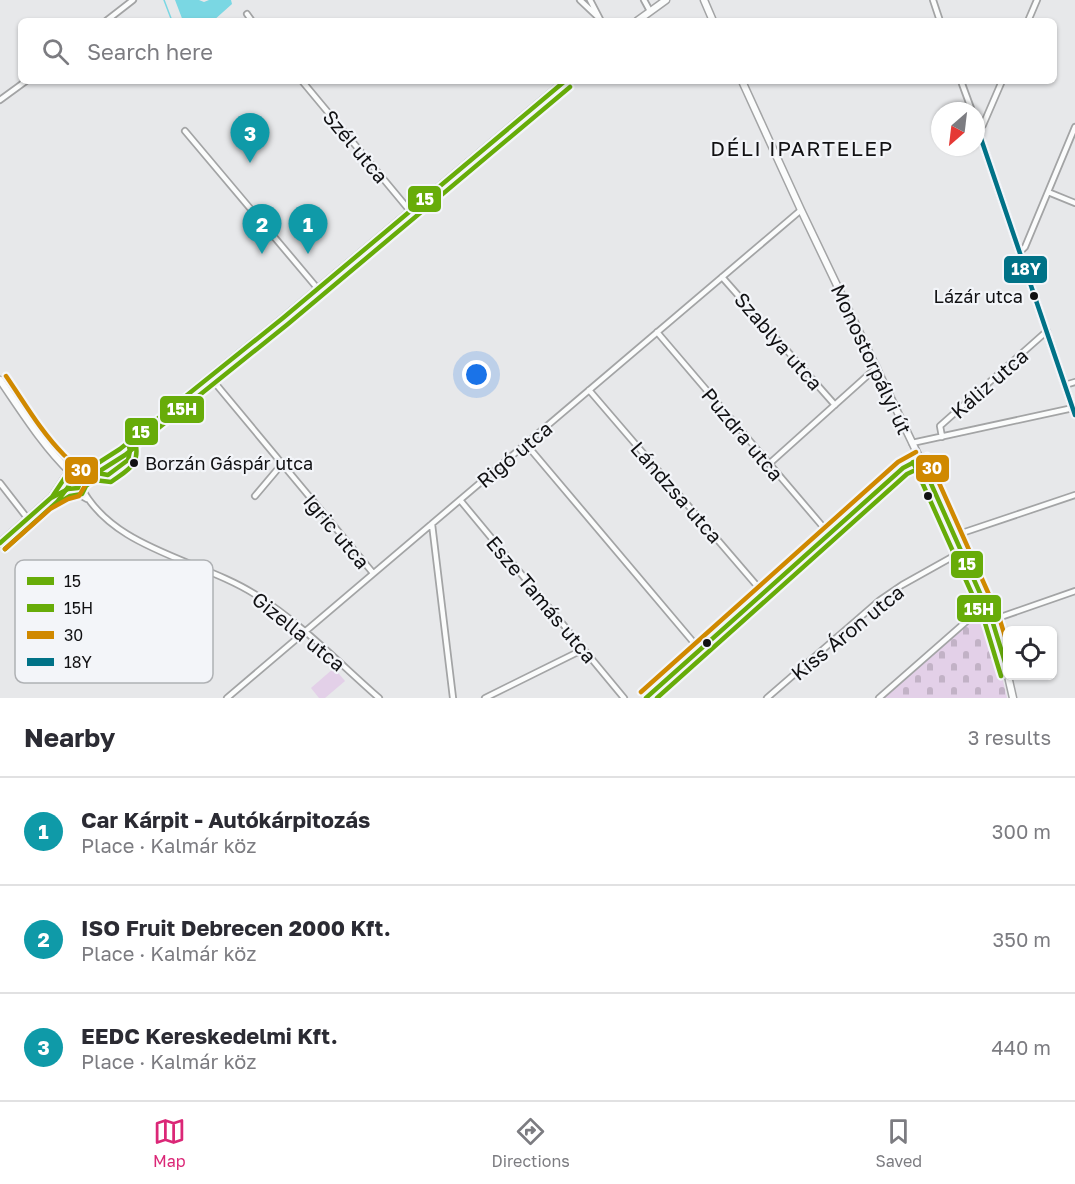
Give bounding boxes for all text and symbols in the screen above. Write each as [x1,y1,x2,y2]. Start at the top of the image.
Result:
search box [18,18,1057,84]
icon: search [39,35,72,68]
text: Search here [87,38,213,65]
north arrow [931,102,985,156]
street label: Szél utca [318,105,394,187]
pin: 3 [230,114,270,163]
district label: DÉLI IPARTELEP [710,135,894,161]
line badge: 15 [407,185,442,213]
text: 15 [416,189,434,209]
pin: 2 [242,204,282,254]
pin: 1 [288,204,328,254]
line badge: 18Y [1003,255,1048,284]
text: 18Y [1011,259,1042,279]
street label: Monostorpályi út [827,280,917,438]
place label: Lázár utca [933,285,1023,307]
street label: Szablya utca [730,287,828,395]
marker: Lázár utca [1028,290,1040,302]
street label: Káliz utca [946,343,1032,423]
your location [462,360,491,389]
street label: Puzdra utca [697,383,789,485]
line badge: 15H [159,395,205,424]
text: 15H [167,399,197,419]
street label: Rigó utca [472,416,556,492]
line badge: 15 [124,417,159,446]
text: 15 [132,422,150,442]
street label: Lándzsa utca [626,436,728,548]
place label: Borzán Gáspár utca [145,452,313,474]
line badge: 30 [915,454,950,483]
line badge: 30 [64,456,99,485]
marker: Borzán Gáspár utca [128,457,140,469]
text: 30 [922,458,942,478]
text: 30 [71,460,91,480]
street label: Igric utca [299,489,375,573]
unlabelled marker [922,490,934,502]
street label: Esze Tamás utca [482,531,602,667]
line badge: 15 [950,550,984,579]
text: 15 [958,554,976,574]
legend [15,560,213,683]
text: 15 [64,571,81,591]
street label: Kiss Áron utca [786,579,908,685]
street label: Gizella utca [248,586,350,676]
line badge: 15H [956,594,1002,623]
text: 15H [64,598,93,618]
text: 15H [964,599,994,619]
text: 30 [64,625,83,645]
map controls [1003,626,1057,680]
button: locate [1003,626,1057,680]
unlabelled marker [701,637,713,649]
text: 18Y [64,652,93,672]
text: Nearby [24,722,115,753]
text: 3 results [968,725,1051,749]
text: Car Kárpit - Autókárpitozás [81,806,370,833]
text: 1 [38,819,49,843]
text: 300 m [992,819,1051,843]
text: Place · Kalmár köz [81,833,257,857]
text: ISO Fruit Debrecen 2000 Kft. [81,914,391,941]
text: 2 [37,927,50,951]
text: 350 m [993,927,1051,951]
text: Place · Kalmár köz [81,941,257,965]
text: EEDC Kereskedelmi Kft. [81,1022,338,1049]
text: 3 [37,1035,50,1059]
text: 440 m [992,1035,1051,1059]
text: Place · Kalmár köz [81,1049,257,1073]
tab: Map [153,1115,186,1171]
tab: Directions [492,1115,570,1171]
tab: Saved [875,1115,922,1171]

